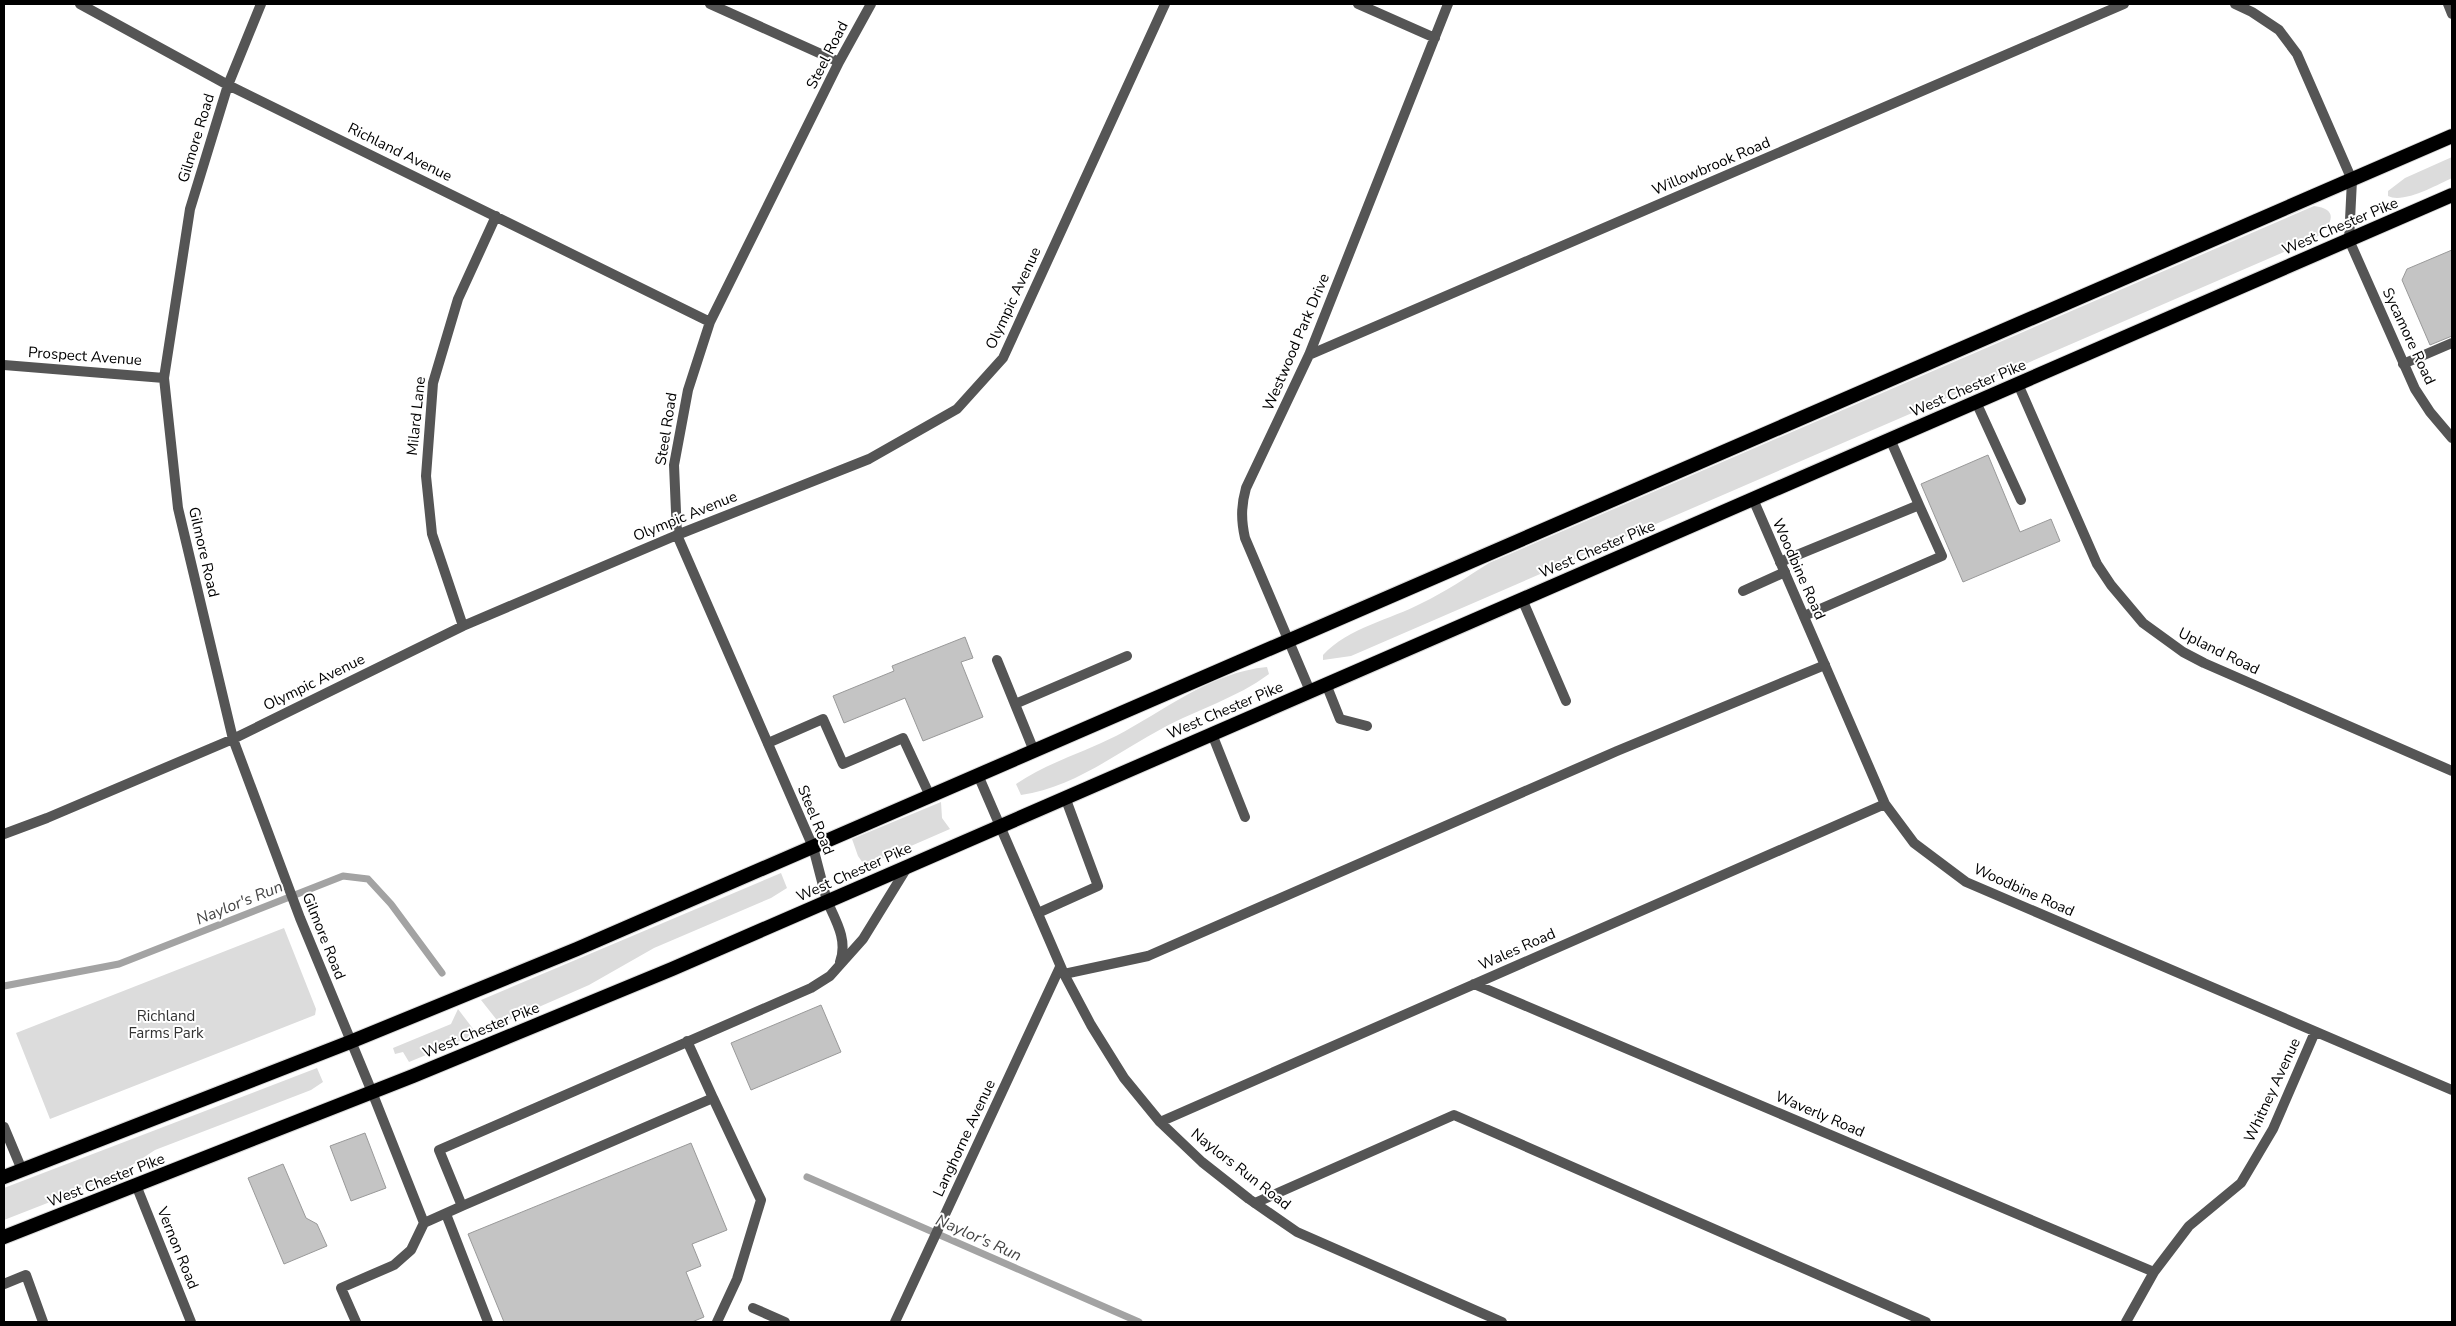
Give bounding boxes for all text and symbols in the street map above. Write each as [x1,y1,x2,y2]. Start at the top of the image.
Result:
street label: Steel Road [801,18,853,92]
street label: Gilmore Road [173,91,219,185]
street label: Richland Avenue [345,118,455,186]
street label: Willowbrook Road [1649,132,1773,200]
street label: West Chester Pike [2279,193,2401,259]
street label: Olympic Avenue [981,244,1045,352]
street label: Westwood Park Drive [1258,270,1334,414]
street label: Sycamore Road [2378,284,2440,388]
street label: Prospect Avenue [27,342,143,370]
street label: West Chester Pike [1907,355,2029,421]
street label: Milard Lane [402,376,430,456]
street label: Steel Road [650,391,682,467]
street label: Olympic Avenue [630,486,740,546]
street label: Gilmore Road [184,505,224,599]
street label: Woodbine Road [1768,515,1830,623]
street label: West Chester Pike [1536,516,1658,582]
street label: Upland Road [2175,623,2263,679]
street label: Olympic Avenue [260,649,368,715]
street label: West Chester Pike [1164,677,1286,743]
street label: Steel Road [793,782,839,858]
street label: West Chester Pike [793,838,915,906]
street label: Woodbine Road [1970,859,2078,921]
water label: Naylor's Run [193,876,286,930]
street label: Gilmore Road [297,890,351,982]
street label: Wales Road [1476,923,1558,975]
street label: West Chester Pike [420,997,542,1063]
park label: Richland Farms Park [128,1006,204,1043]
street label: Whitney Avenue [2239,1035,2305,1145]
street label: Langhorne Avenue [928,1076,1000,1200]
street label: Waverly Road [1772,1086,1868,1142]
street label: Naylors Run Road [1187,1124,1295,1214]
street label: West Chester Pike [44,1148,168,1212]
street label: Vernon Road [152,1203,204,1292]
water label: Naylor's Run [932,1209,1025,1267]

